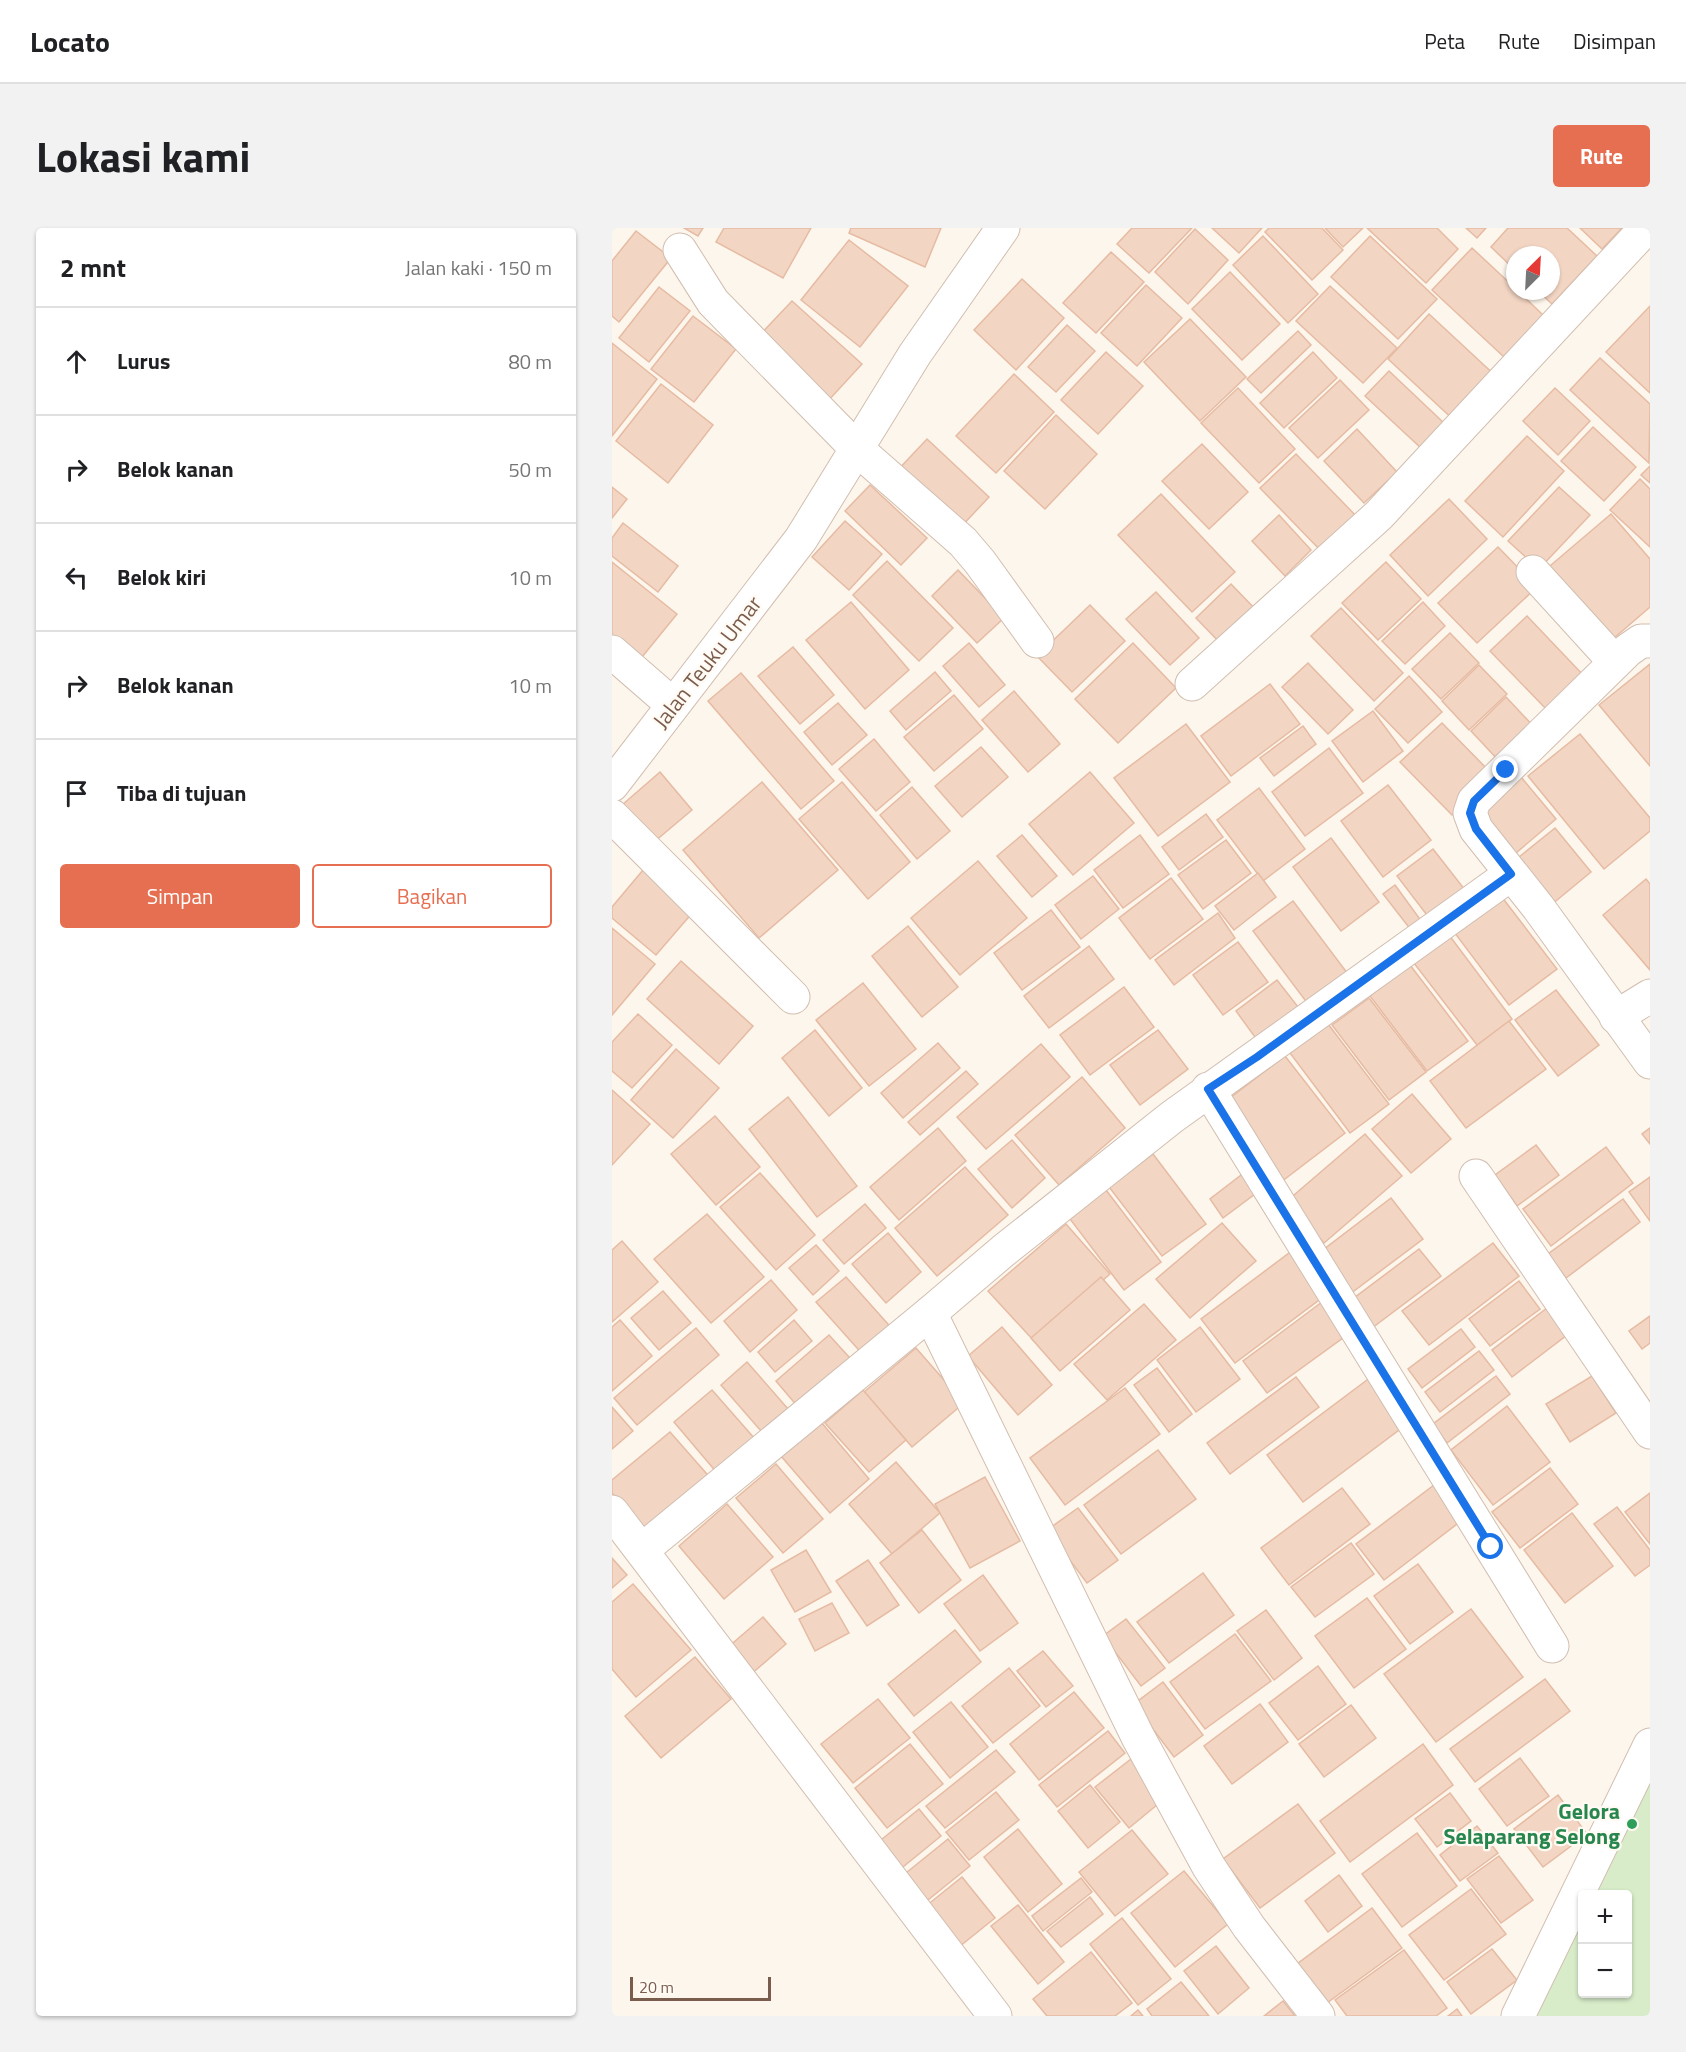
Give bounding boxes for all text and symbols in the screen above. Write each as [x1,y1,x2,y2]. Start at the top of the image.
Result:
text: Locato [30,20,110,63]
text: Peta [1424,25,1465,57]
text: Rute [1498,25,1540,57]
text: Disimpan [1573,25,1656,57]
text: Lokasi kami [36,124,250,188]
button: Rute [1553,125,1650,187]
north arrow [1506,246,1560,300]
text: 2 mnt [60,248,126,287]
text: Jalan kaki · 150 m [405,252,552,283]
text: Lurus [117,344,170,378]
icon: ahead [60,345,93,378]
text: 80 m [508,346,552,377]
text: Belok kanan [117,452,234,486]
icon: right [60,453,93,486]
text: 50 m [508,454,552,485]
text: Belok kiri [117,560,206,594]
icon: left [60,561,93,594]
text: 10 m [508,562,552,593]
street label: Jalan Teuku Umar [644,588,770,736]
text: Belok kanan [117,668,234,702]
icon: right [60,669,93,702]
text: 10 m [508,670,552,701]
route end [1492,756,1518,782]
text: Tiba di tujuan [117,776,246,810]
icon: arrive [60,777,93,810]
button: Simpan [60,864,300,928]
button: Bagikan [312,864,552,928]
route start [1477,1533,1503,1559]
place label: Gelora Selaparang Selong [1443,1794,1620,1853]
marker: Gelora Selaparang Selong [1625,1817,1639,1831]
map controls [1578,1890,1632,1998]
button: + [1578,1890,1632,1944]
button: − [1578,1944,1632,1998]
scale bar [630,1974,771,2002]
text: 20 m [639,1975,674,1999]

